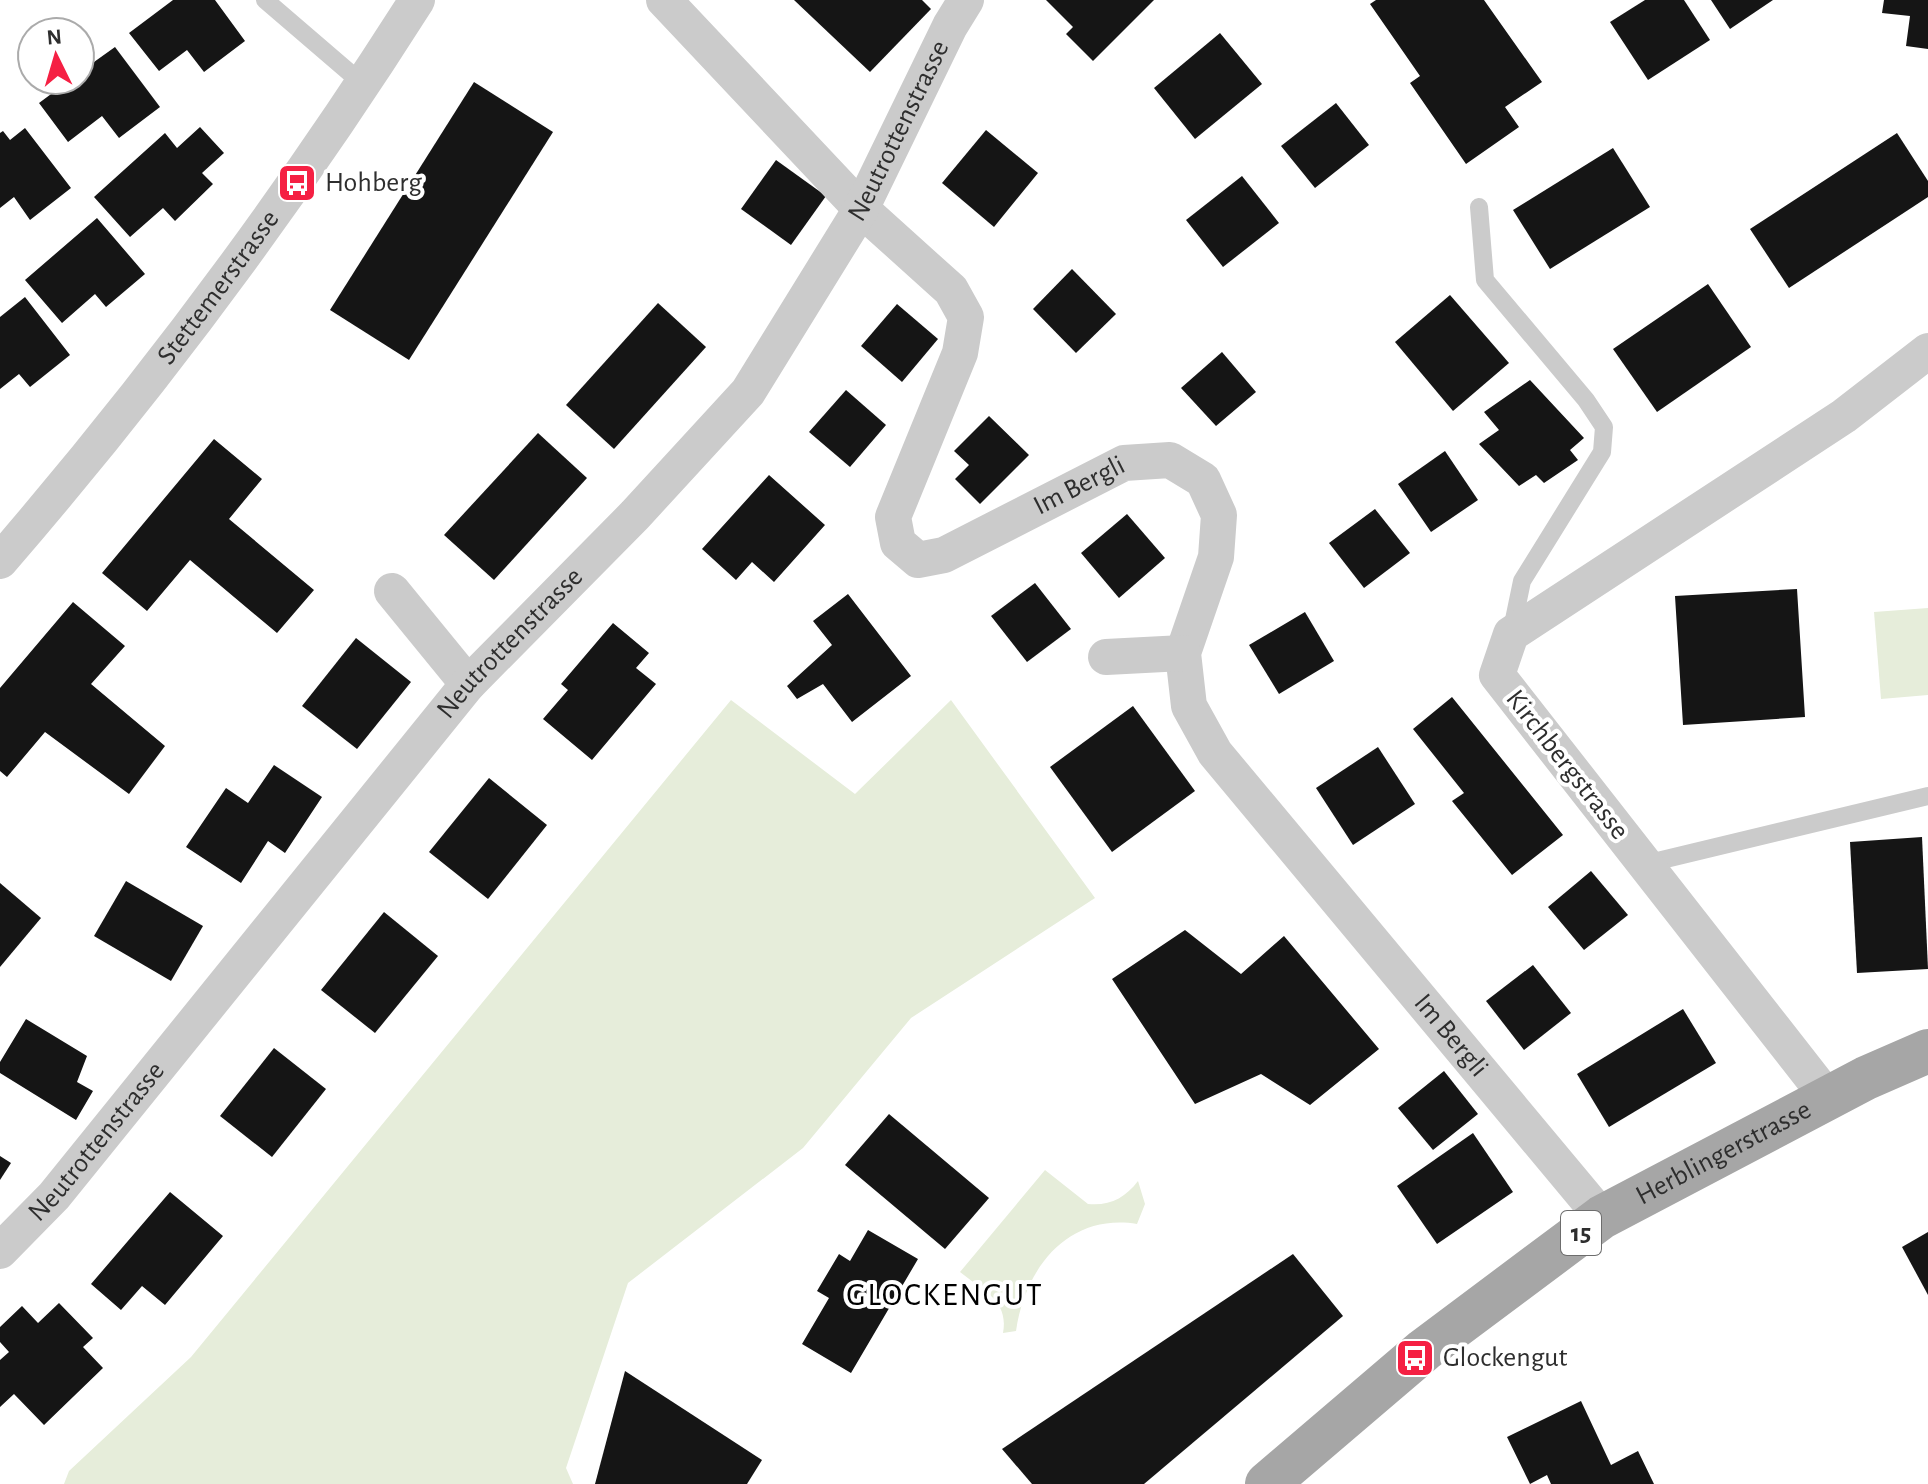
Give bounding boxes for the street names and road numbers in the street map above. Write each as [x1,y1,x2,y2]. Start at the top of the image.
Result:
street label: Neutrottenstrasse [843,36,955,226]
street label: Stettemerstrasse [152,205,285,370]
street label: Im Bergli [1029,451,1129,521]
street label: Neutrottenstrasse [432,562,588,724]
street label: Kirchbergstrasse [1500,685,1634,845]
street label: Im Bergli [1408,989,1493,1082]
street label: Neutrottenstrasse [23,1057,170,1227]
street label: Herblingerstrasse [1631,1096,1816,1210]
road number: 15 [1561,1211,1601,1255]

